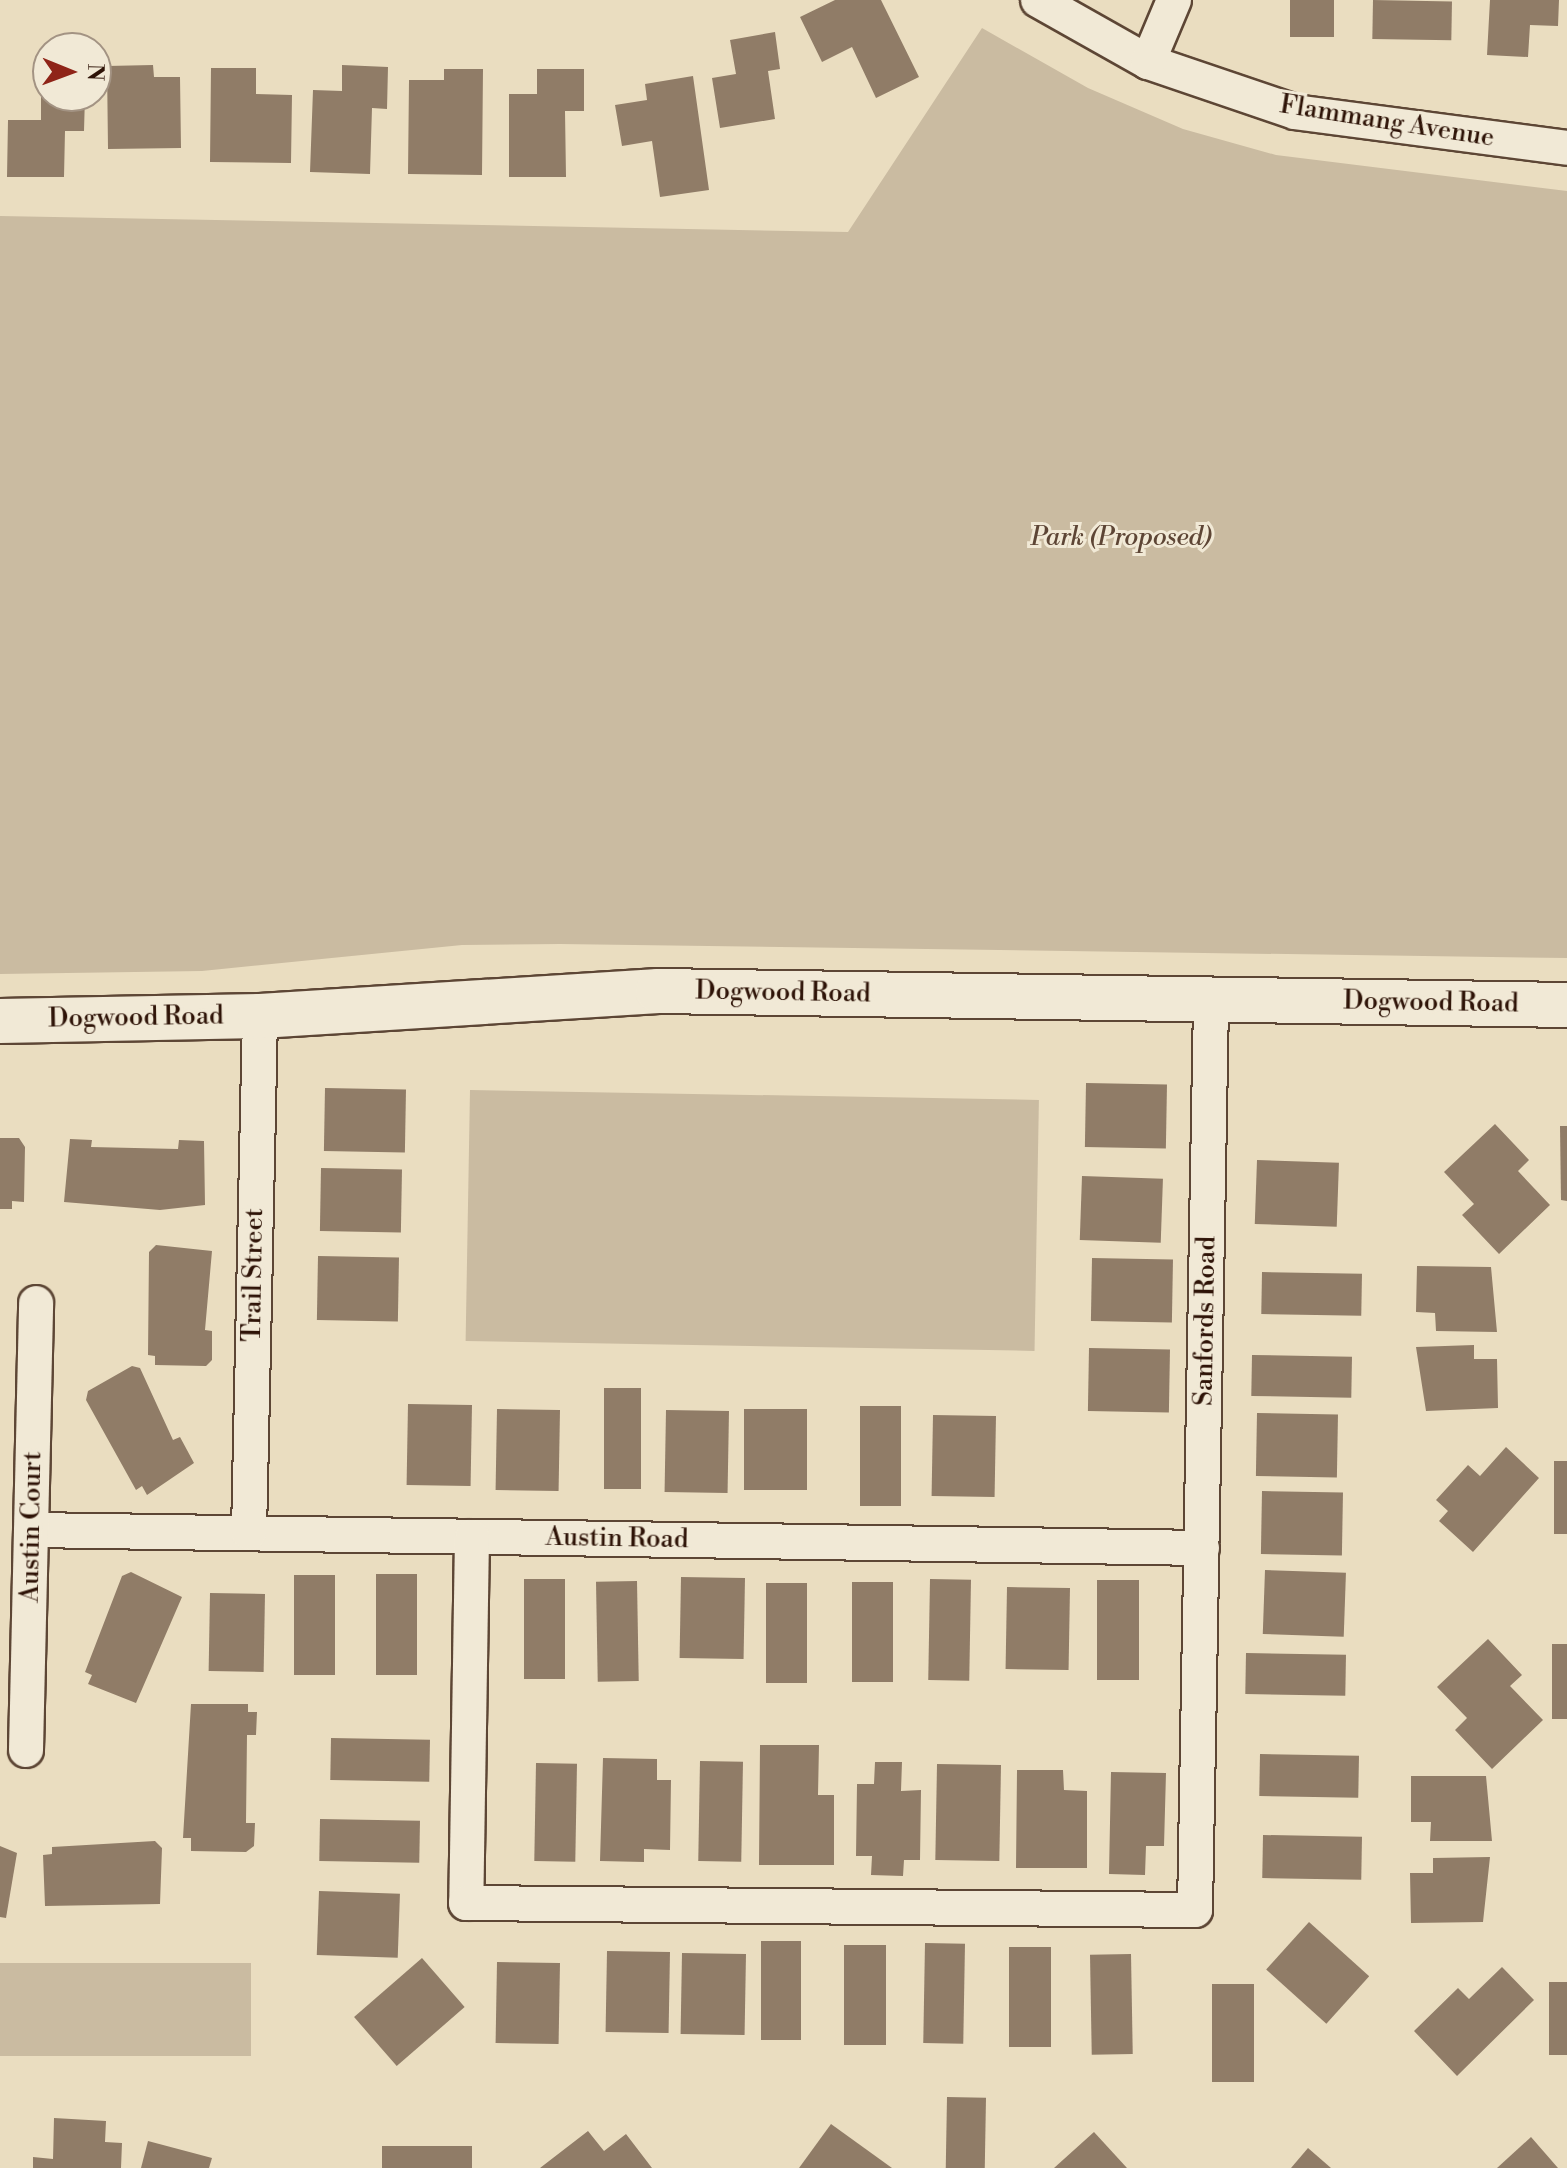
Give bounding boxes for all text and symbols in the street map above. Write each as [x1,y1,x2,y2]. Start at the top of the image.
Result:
north arrow [32,32,112,112]
text: N [81,63,108,81]
street label: Flammang Avenue [1278,90,1496,154]
park label: Park (Proposed) [1031,522,1211,554]
street label: Dogwood Road [695,976,871,1010]
street label: Dogwood Road [1343,986,1519,1020]
street label: Dogwood Road [48,1001,224,1035]
street label: Trail Street [237,1208,271,1342]
street label: Sanfords Road [1189,1236,1223,1406]
street label: Austin Court [15,1451,49,1603]
street label: Austin Road [545,1522,689,1556]

